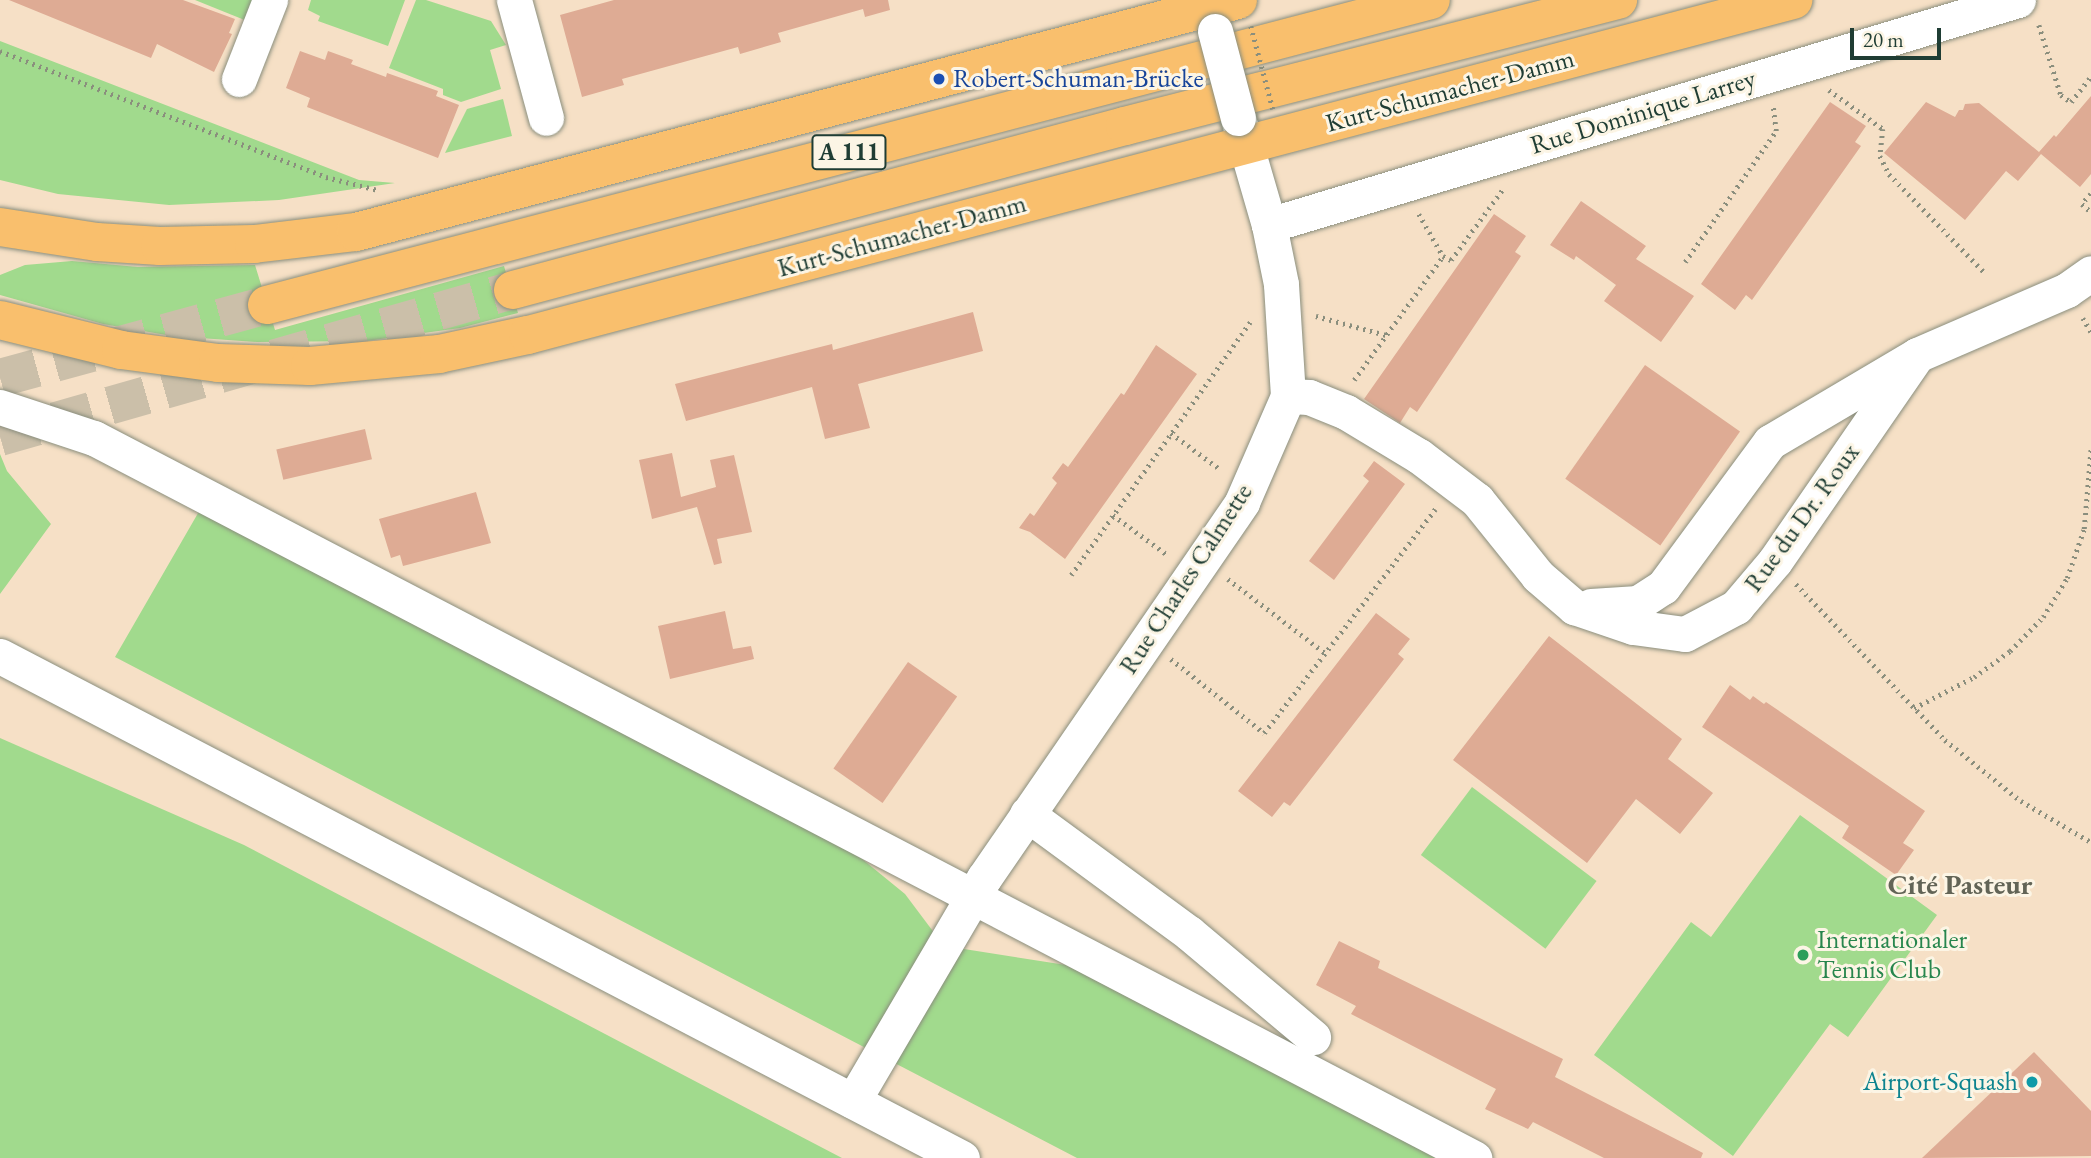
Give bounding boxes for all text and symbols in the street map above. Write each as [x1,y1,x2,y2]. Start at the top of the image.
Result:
scale bar [1853,14,1944,58]
text: 20 m [1863,26,1904,53]
street label: Kurt-Schumacher-Damm [1322,43,1578,139]
place label: Robert-Schuman-Brücke [953,63,1204,95]
street label: Rue Dominique Larrey [1527,63,1759,161]
marker: Robert-Schuman-Brücke [931,71,947,87]
road number: A 111 [810,132,888,172]
street label: Kurt-Schumacher-Damm [774,188,1030,284]
street label: Rue du Dr. Roux [1738,438,1866,598]
street label: Rue Charles Calmette [1113,478,1259,680]
district label: Cité Pasteur [1888,867,2032,901]
place label: Internationaler Tennis Club [1817,924,1967,986]
marker: Internationaler Tennis Club [1795,947,1811,963]
place label: Airport-Squash [1863,1066,2018,1098]
marker: Airport-Squash [2024,1074,2040,1090]

